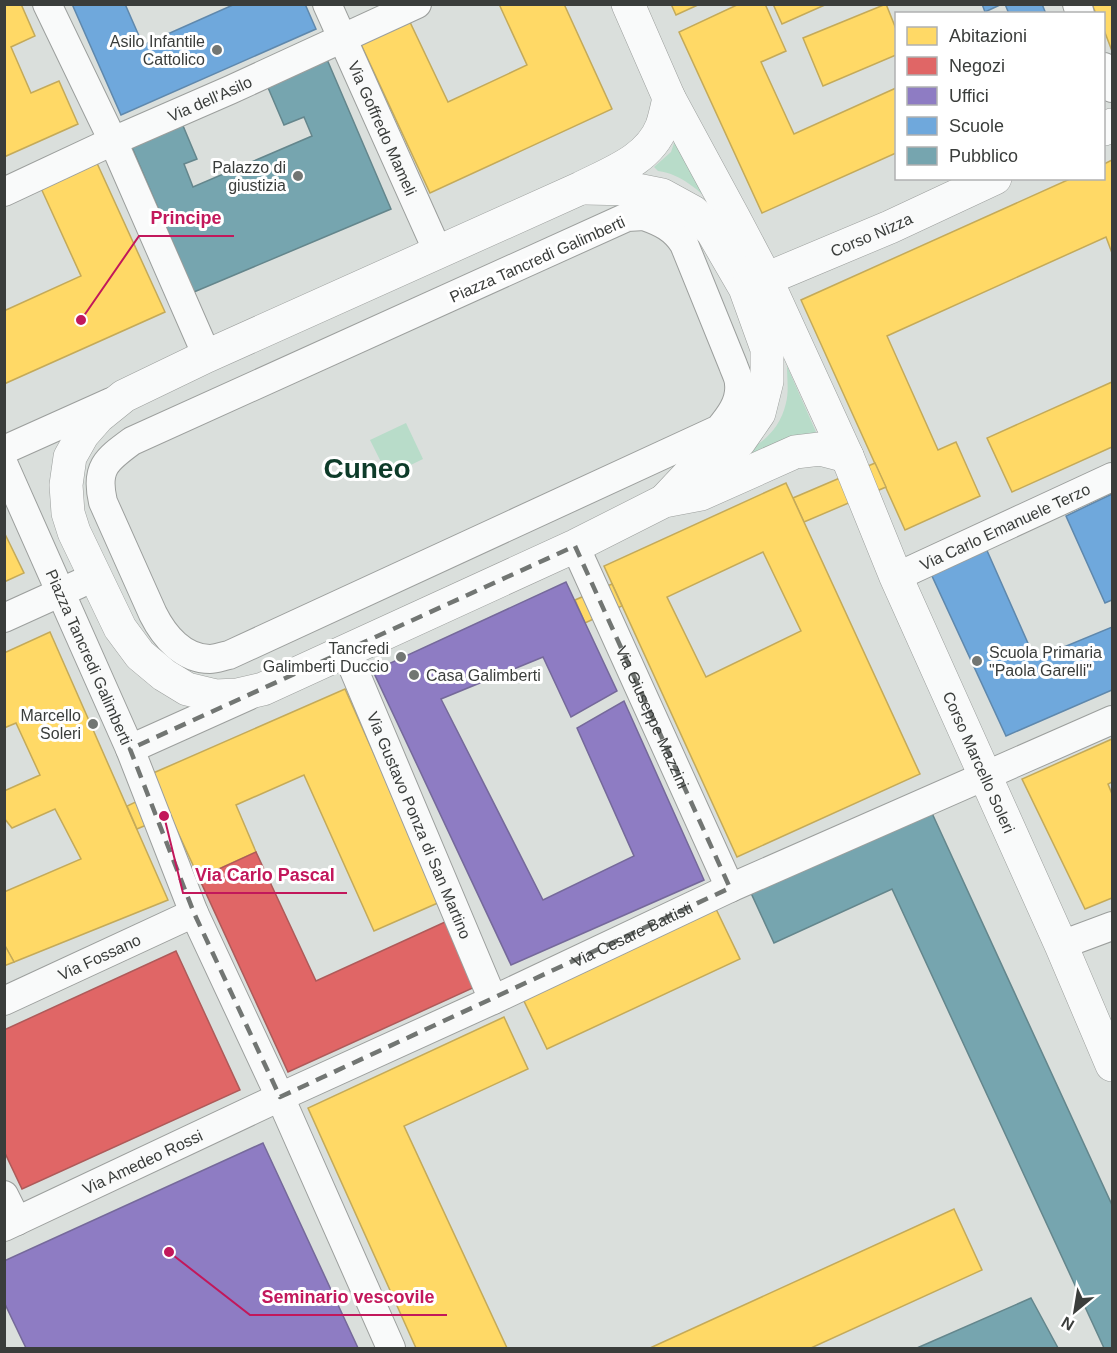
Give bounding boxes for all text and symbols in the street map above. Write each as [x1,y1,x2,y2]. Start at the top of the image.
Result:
legend [895,12,1105,180]
text: Abitazioni [949,26,1027,46]
place label: Asilo Infantile Cattolico [110,33,205,68]
marker: Asilo Infantile Cattolico [210,43,224,57]
text: Negozi [949,56,1005,76]
street label: Via Goffredo Mameli [345,59,420,198]
street label: Via dell'Asilo [165,73,255,125]
text: Uffici [949,86,989,106]
text: Scuole [949,116,1004,136]
text: Pubblico [949,146,1018,166]
place label: Palazzo di giustizia [212,159,286,194]
marker: Palazzo di giustizia [291,169,305,183]
callout: Principe [139,200,234,236]
text: Principe [150,208,222,228]
street label: Corso Nizza [828,210,915,260]
street label: Piazza Tancredi Galimberti [447,213,627,306]
district label: Cuneo [323,453,411,484]
street label: Via Carlo Emanuele Terzo [917,480,1093,574]
street label: Piazza Tancredi Galimberti [42,567,135,748]
place label: Tancredi Galimberti Duccio [263,640,389,675]
street label: Via Giuseppe Mazzini [613,644,692,791]
place label: Scuola Primaria "Paola Garelli" [989,644,1102,679]
marker: Tancredi Galimberti Duccio [394,650,408,664]
marker: Scuola Primaria "Paola Garelli" [970,654,984,668]
place label: Casa Galimberti [426,667,541,684]
marker: Casa Galimberti [407,668,421,682]
street label: Corso Marcello Soleri [939,689,1018,836]
place label: Marcello Soleri [21,707,81,742]
street label: Via Gustavo Ponza di San Martino [364,709,474,941]
marker: Marcello Soleri [86,717,100,731]
callout: Via Carlo Pascal [183,857,347,893]
text: Via Carlo Pascal [195,865,335,885]
street label: Via Cesare Battisti [569,899,695,970]
street label: Via Fossano [56,931,143,984]
street label: Via Amedeo Rossi [80,1127,205,1198]
callout: Seminario vescovile [250,1279,447,1315]
north arrow [1045,1281,1105,1341]
text: Seminario vescovile [261,1287,435,1307]
text: N [1058,1313,1077,1334]

